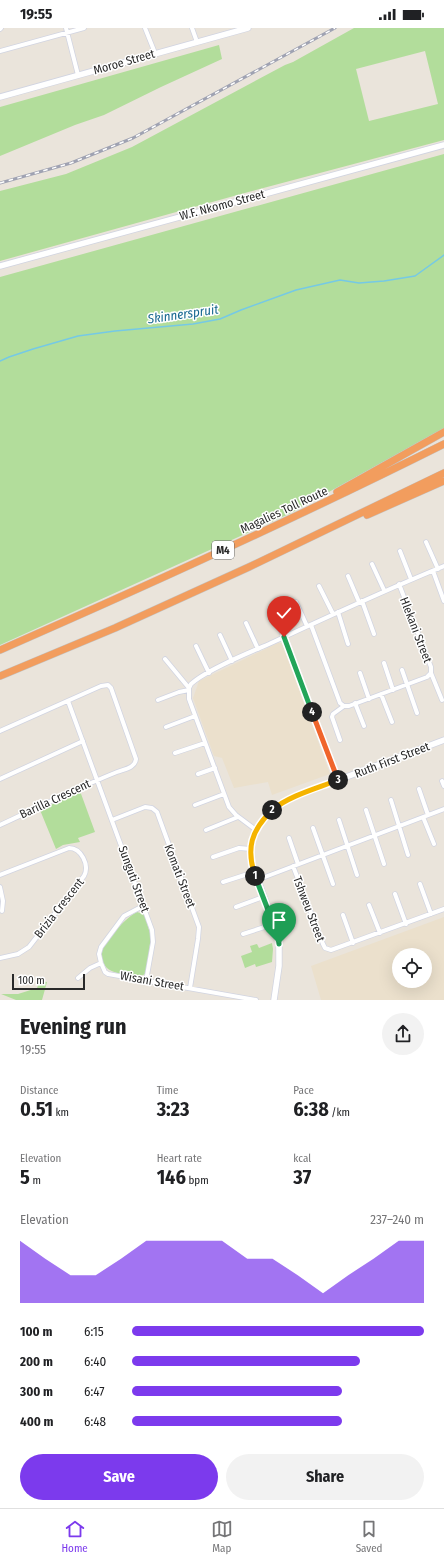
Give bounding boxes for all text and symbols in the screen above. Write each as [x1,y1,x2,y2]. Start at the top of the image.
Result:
text: 19:55 [20,5,52,23]
street label: Moroe Street [92,47,156,77]
street label: W.F. Nkomo Street [178,187,266,223]
water label: Skinnerspruit [146,302,220,327]
street label: Magalies Toll Route [238,484,330,536]
road number: M4 [212,541,234,559]
street label: Hlekani Street [397,595,435,665]
pin [267,596,301,637]
icon: check [273,602,295,624]
pin: 4 [302,702,322,722]
text: 4 [309,705,315,718]
street label: Ruth First Street [353,739,432,781]
pin: 3 [328,770,348,790]
text: 3 [335,773,341,786]
street label: Barilla Crescent [17,776,93,822]
pin: 2 [262,800,282,820]
text: 2 [269,803,275,816]
street label: Komati Street [161,842,199,910]
street label: Sunguti Street [116,844,153,914]
pin: 1 [245,866,265,886]
text: 1 [253,869,257,882]
street label: Tshweu Street [290,874,328,944]
street label: Brizia Crescent [31,875,87,941]
pin [262,903,296,944]
icon: arrive [268,909,290,931]
map controls [392,948,432,988]
button: locate [392,948,432,988]
street label: Wisani Street [119,968,185,994]
scale bar [12,972,85,991]
text: 100 m [18,974,45,987]
text: Evening run [20,1013,127,1040]
button: share [382,1013,424,1055]
text: 19:55 [20,1042,46,1057]
text: Distance [20,1084,59,1097]
text: Time [157,1084,178,1097]
text: Pace [293,1084,314,1097]
text: 0.51 [20,1097,53,1121]
text: 3:23 [157,1097,189,1121]
text: 6:38 [293,1097,329,1121]
text: km [53,1106,69,1119]
text: /km [329,1106,350,1119]
text: Elevation [20,1152,61,1165]
text: Heart rate [157,1152,202,1165]
text: kcal [293,1152,311,1165]
text: 5 [20,1165,30,1189]
text: 146 [157,1165,186,1189]
text: 37 [293,1165,311,1189]
text: m [30,1174,41,1187]
text: bpm [186,1174,209,1187]
text: Elevation [20,1212,69,1227]
text: 237–240 m [370,1212,424,1227]
text: 100 m [20,1324,52,1339]
text: 6:15 [84,1324,104,1339]
text: 200 m [20,1354,53,1369]
text: 6:40 [84,1354,106,1369]
text: 300 m [20,1384,53,1399]
text: 6:47 [84,1384,104,1399]
text: 400 m [20,1414,54,1429]
text: 6:48 [84,1414,106,1429]
button: Save [20,1454,218,1500]
button: Share [226,1454,424,1500]
tab: Home [61,1518,88,1555]
tab: Map [211,1518,233,1555]
tab: Saved [356,1518,383,1555]

